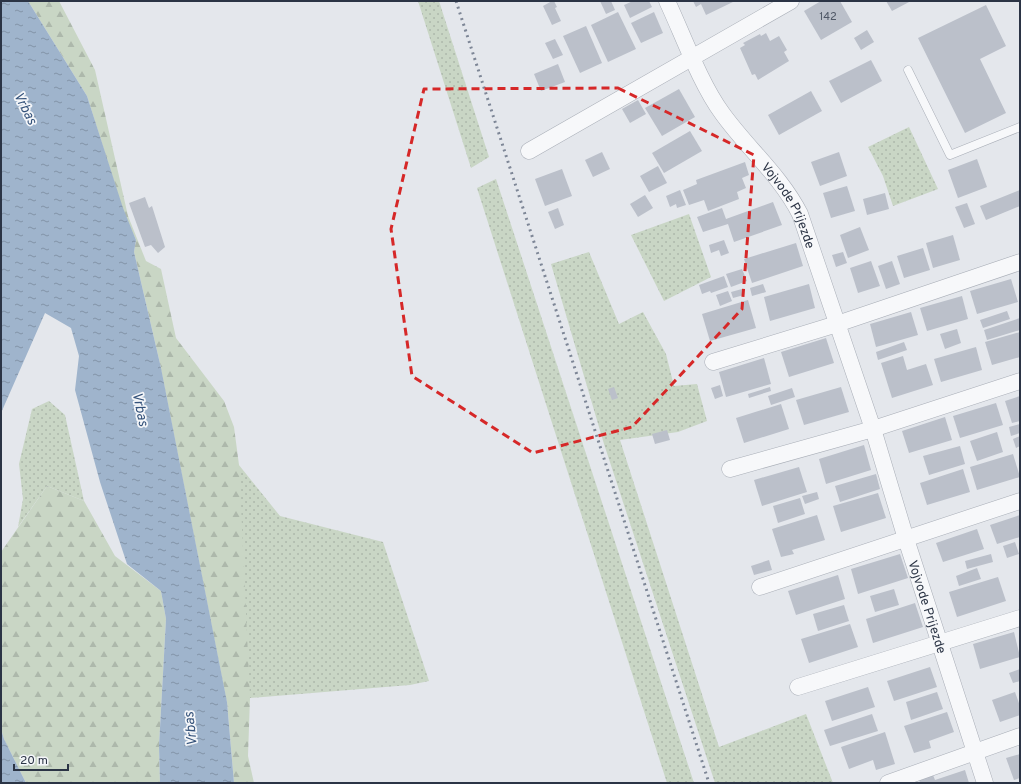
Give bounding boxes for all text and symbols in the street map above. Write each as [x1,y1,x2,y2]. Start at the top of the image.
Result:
house number: 142 [819,10,837,24]
water label: Vrbas [9,89,40,128]
street label: Vojvode Prijezde [757,160,817,251]
water label: Vrbas [128,391,152,429]
street label: Vojvode Prijezde [903,559,949,656]
water label: Vrbas [181,710,202,747]
scale bar [14,746,68,772]
text: 20 m [20,753,48,769]

